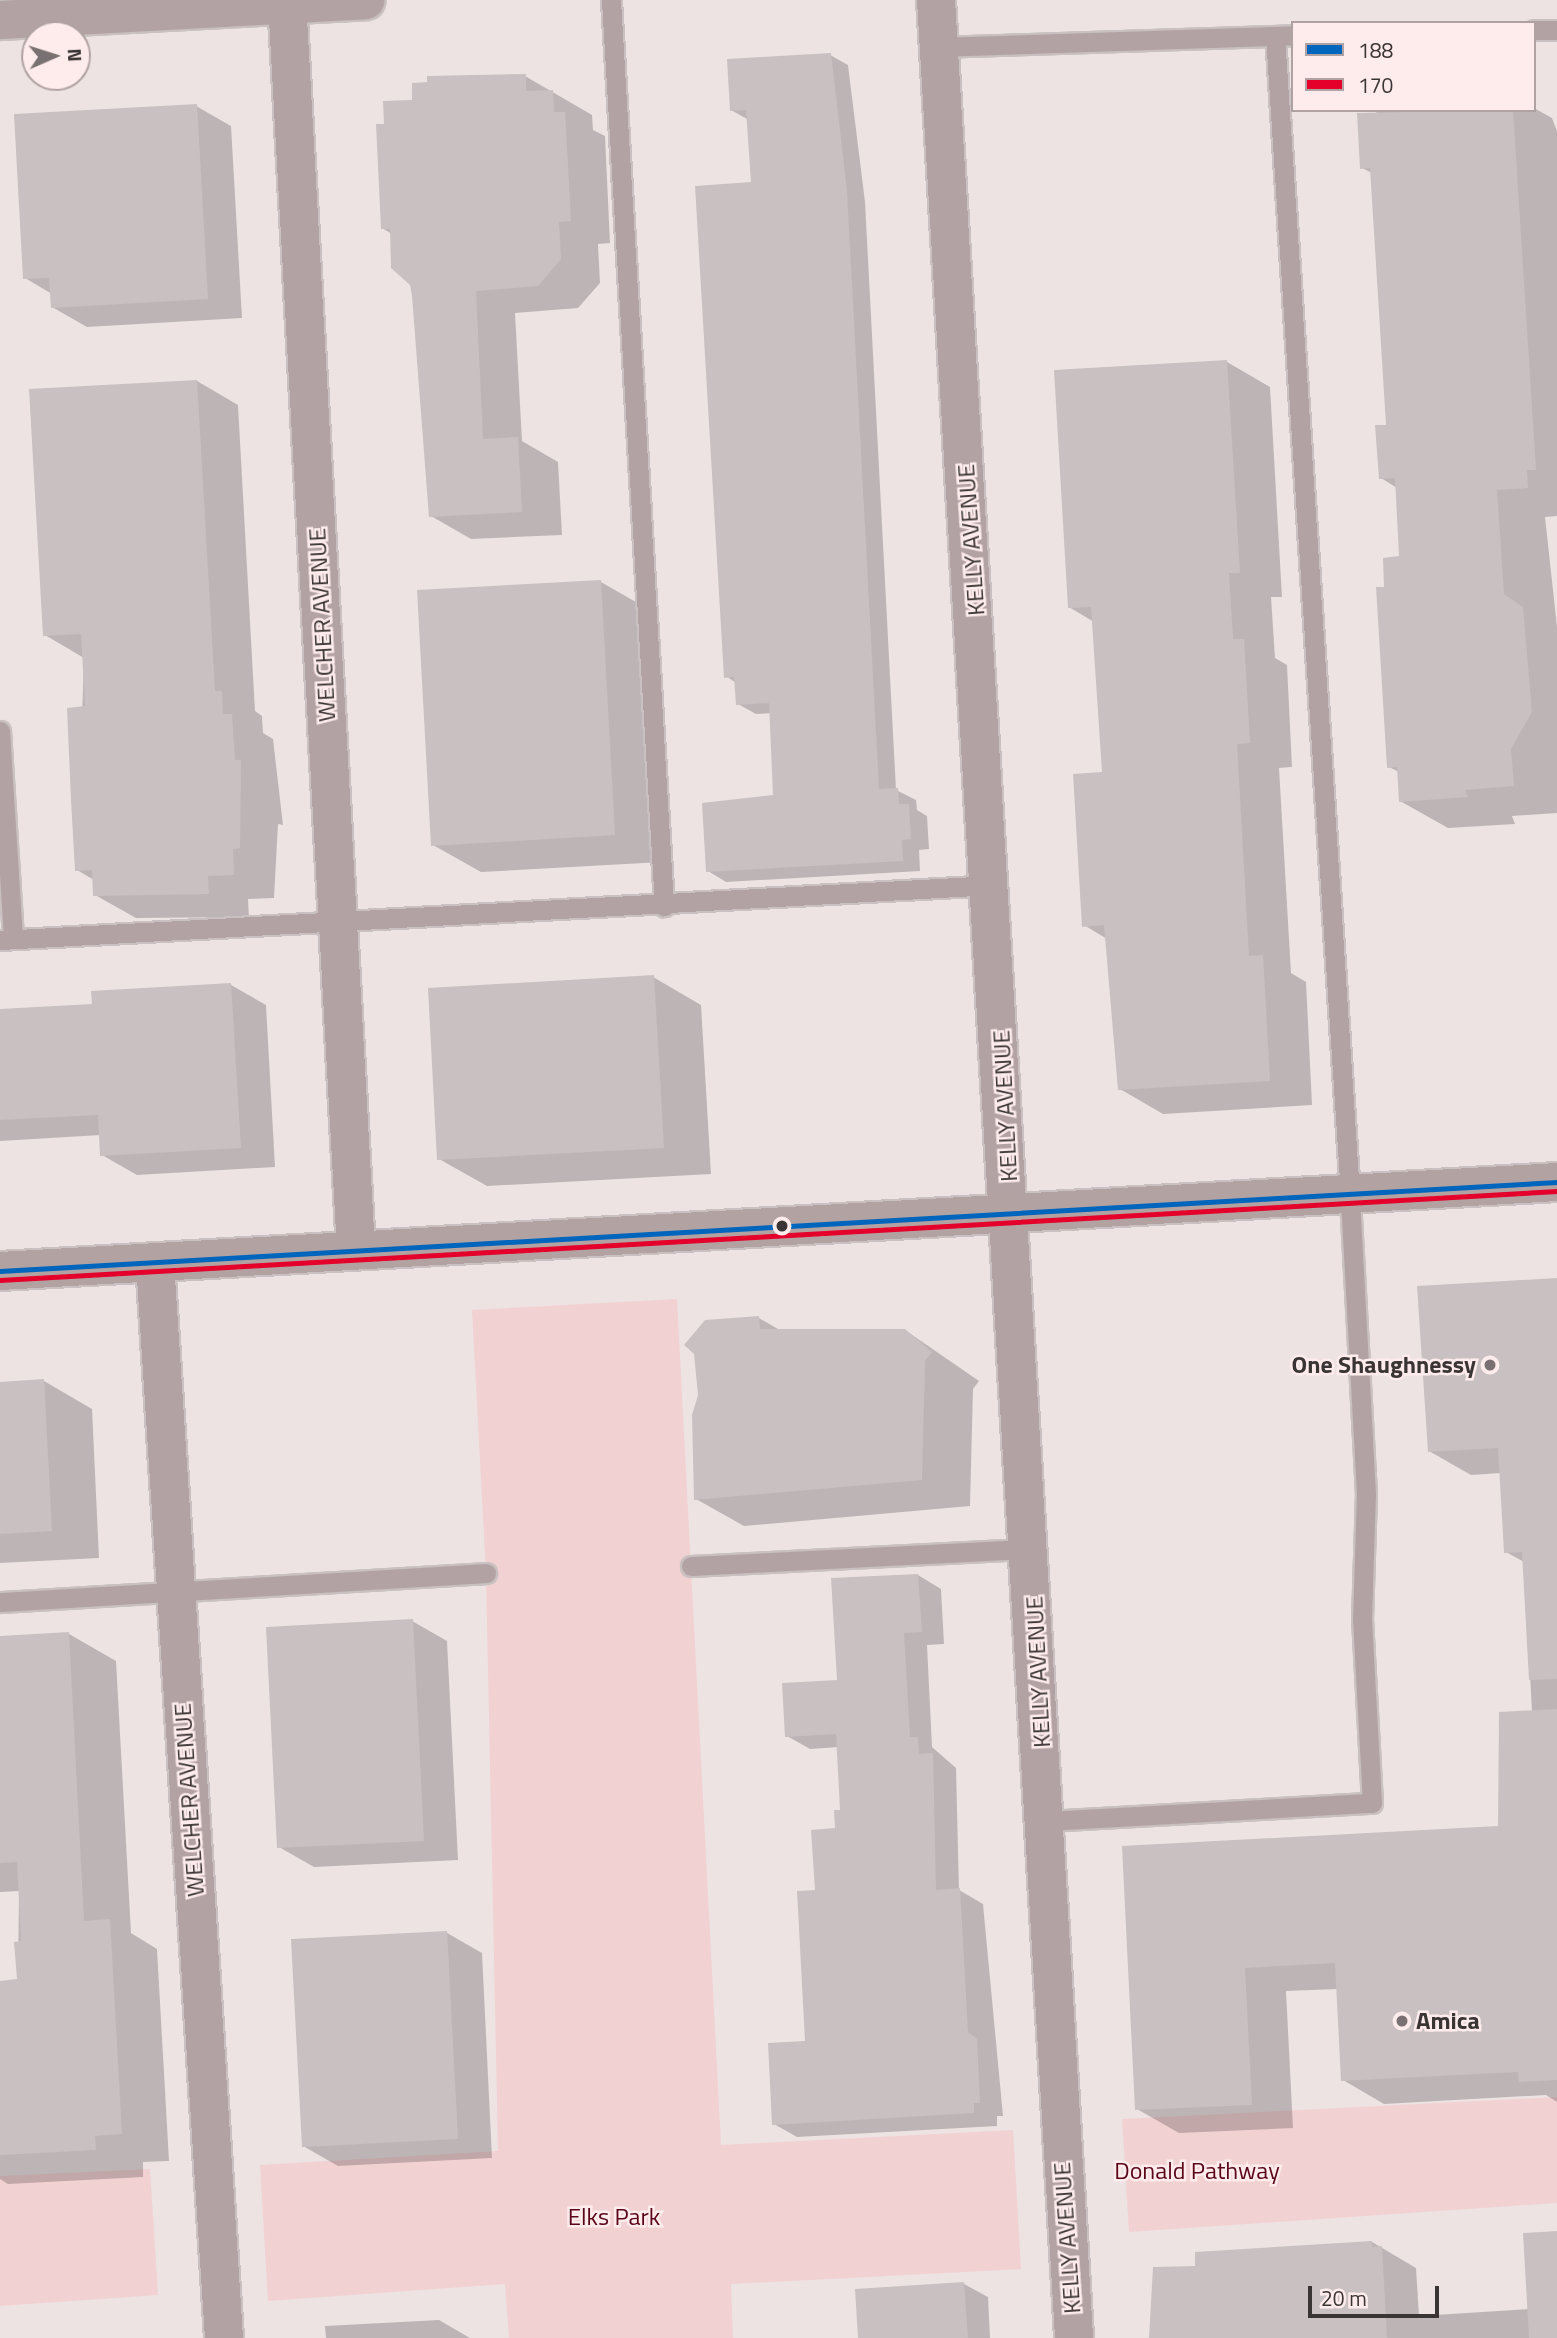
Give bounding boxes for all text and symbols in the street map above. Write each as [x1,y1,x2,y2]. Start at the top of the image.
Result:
north arrow [21,21,91,91]
legend [1291,21,1536,112]
text: 188 [1358,34,1393,66]
text: N [61,48,90,62]
text: 170 [1358,69,1393,101]
street label: KELLY AVENUE [951,463,991,617]
street label: WELCHER AVENUE [303,527,341,723]
street label: KELLY AVENUE [987,1029,1023,1183]
unlabelled marker [775,1219,789,1233]
place label: One Shaughnessy [1292,1351,1476,1379]
marker: One Shaughnessy [1482,1357,1498,1373]
street label: KELLY AVENUE [1020,1595,1056,1749]
street label: WELCHER AVENUE [168,1702,210,1898]
place label: Amica [1416,2007,1480,2035]
marker: Amica [1394,2013,1410,2029]
park label: Donald Pathway [1114,2157,1280,2185]
street label: KELLY AVENUE [1047,2161,1087,2315]
park label: Elks Park [568,2203,660,2231]
scale bar [1312,2272,1443,2316]
text: 20 m [1321,2282,1367,2314]

